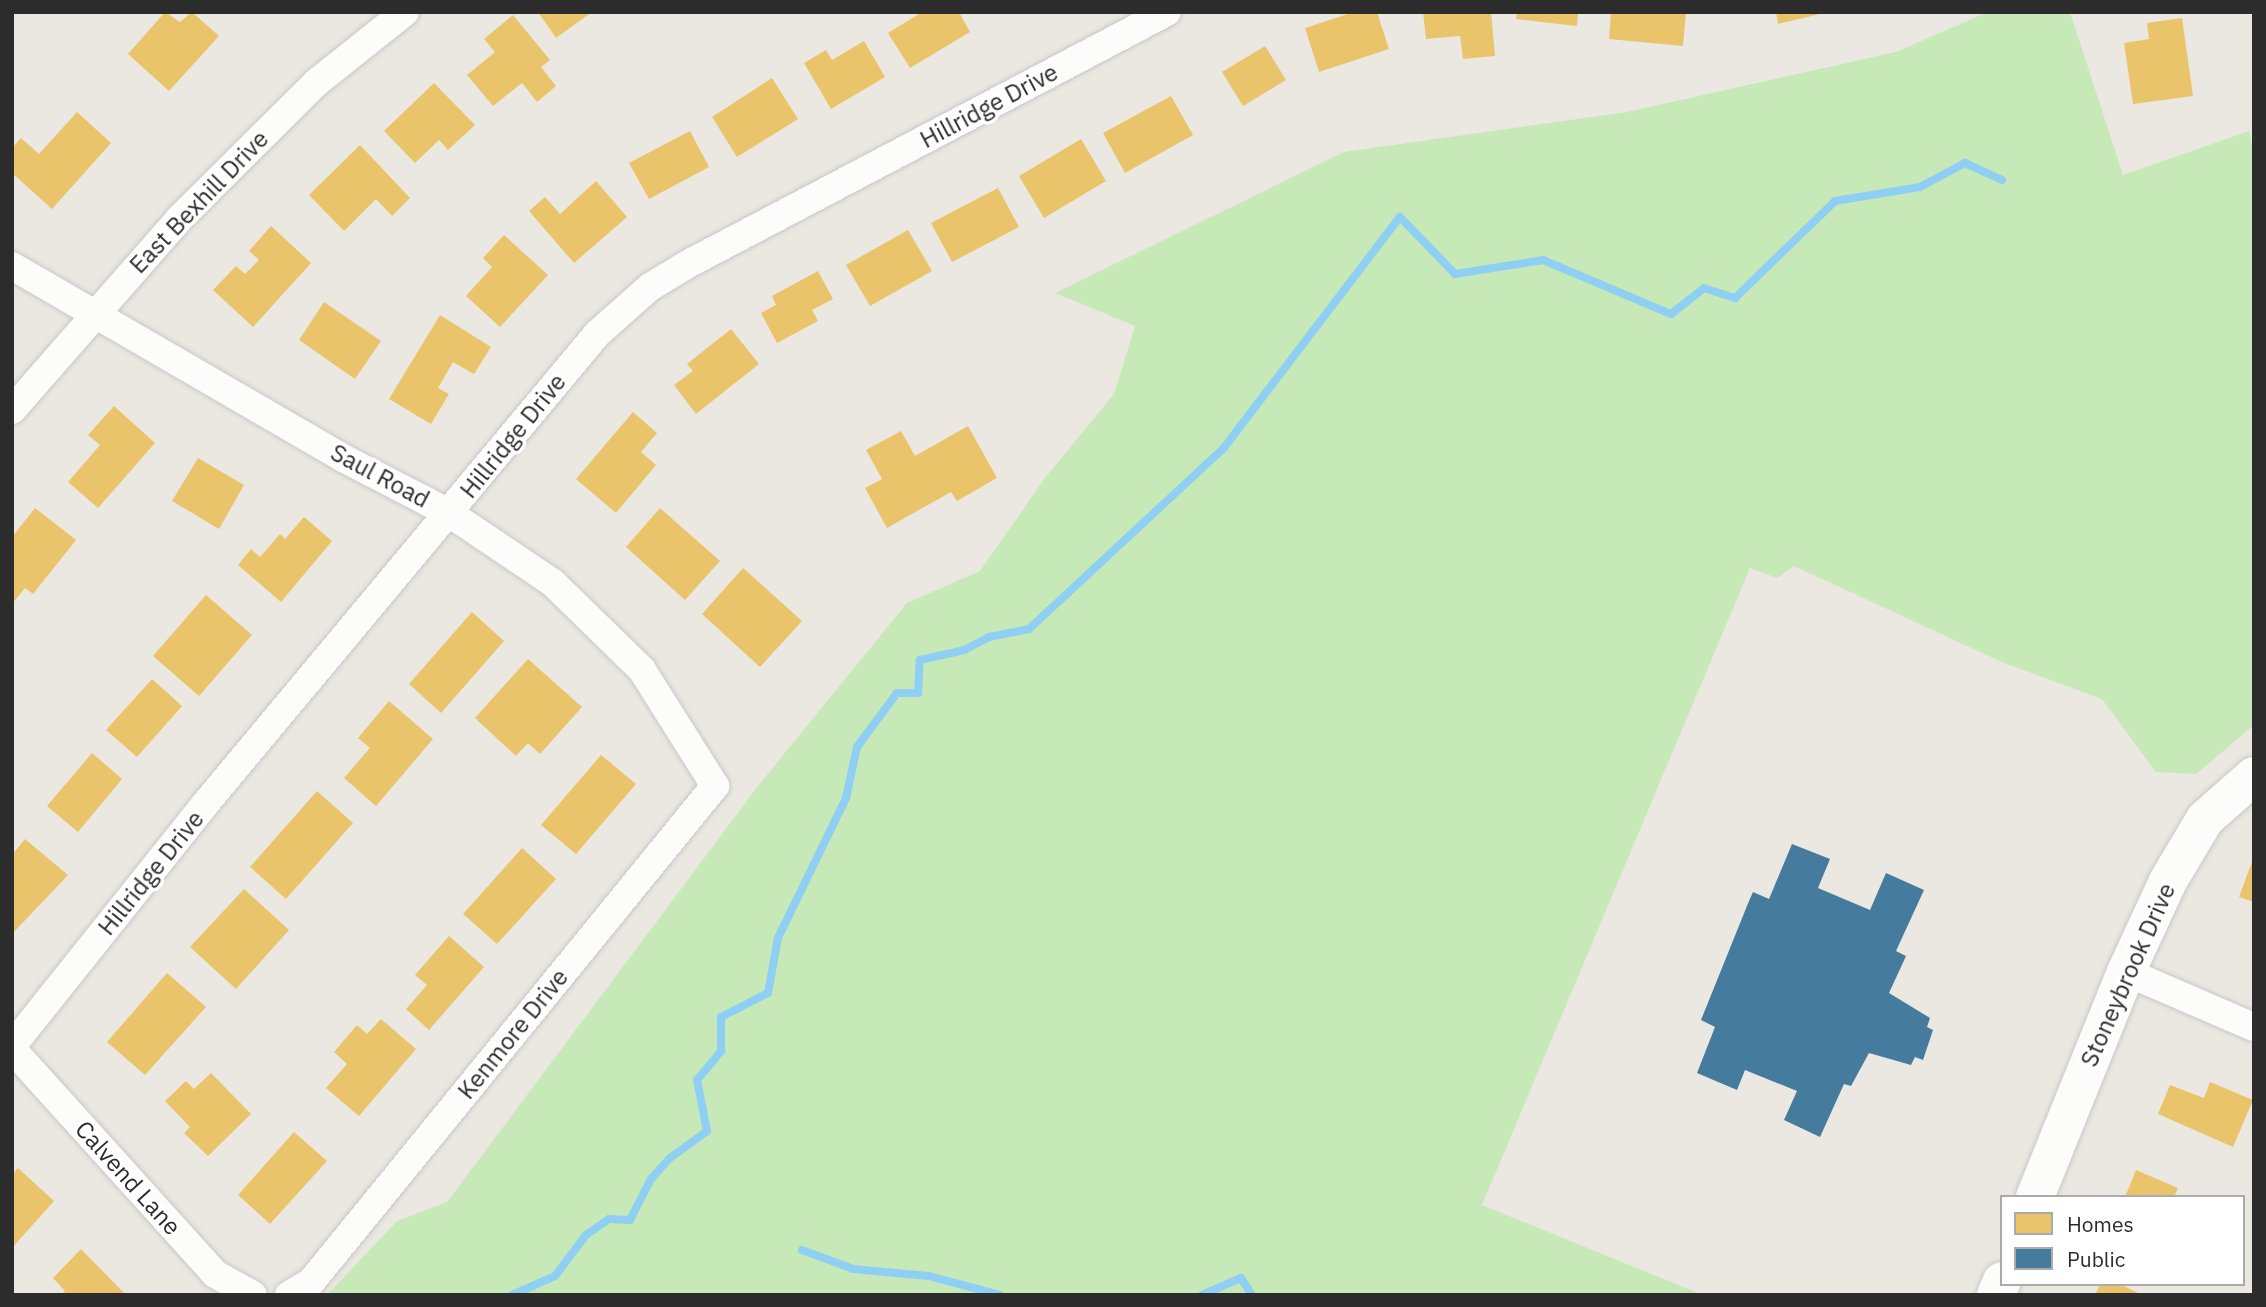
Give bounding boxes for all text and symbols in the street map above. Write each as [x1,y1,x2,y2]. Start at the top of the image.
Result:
street label: Hillridge Drive [915,58,1063,154]
street label: East Bexhill Drive [124,125,274,279]
street label: Hillridge Drive [454,368,572,504]
street label: Saul Road [326,438,434,514]
street label: Hillridge Drive [92,805,210,941]
street label: Stoneybrook Drive [2075,879,2181,1071]
street label: Kenmore Drive [452,963,574,1105]
street label: Calvend Lane [69,1115,187,1241]
legend [2000,1195,2245,1286]
text: Homes [2067,1210,2134,1238]
text: Public [2067,1245,2125,1273]

